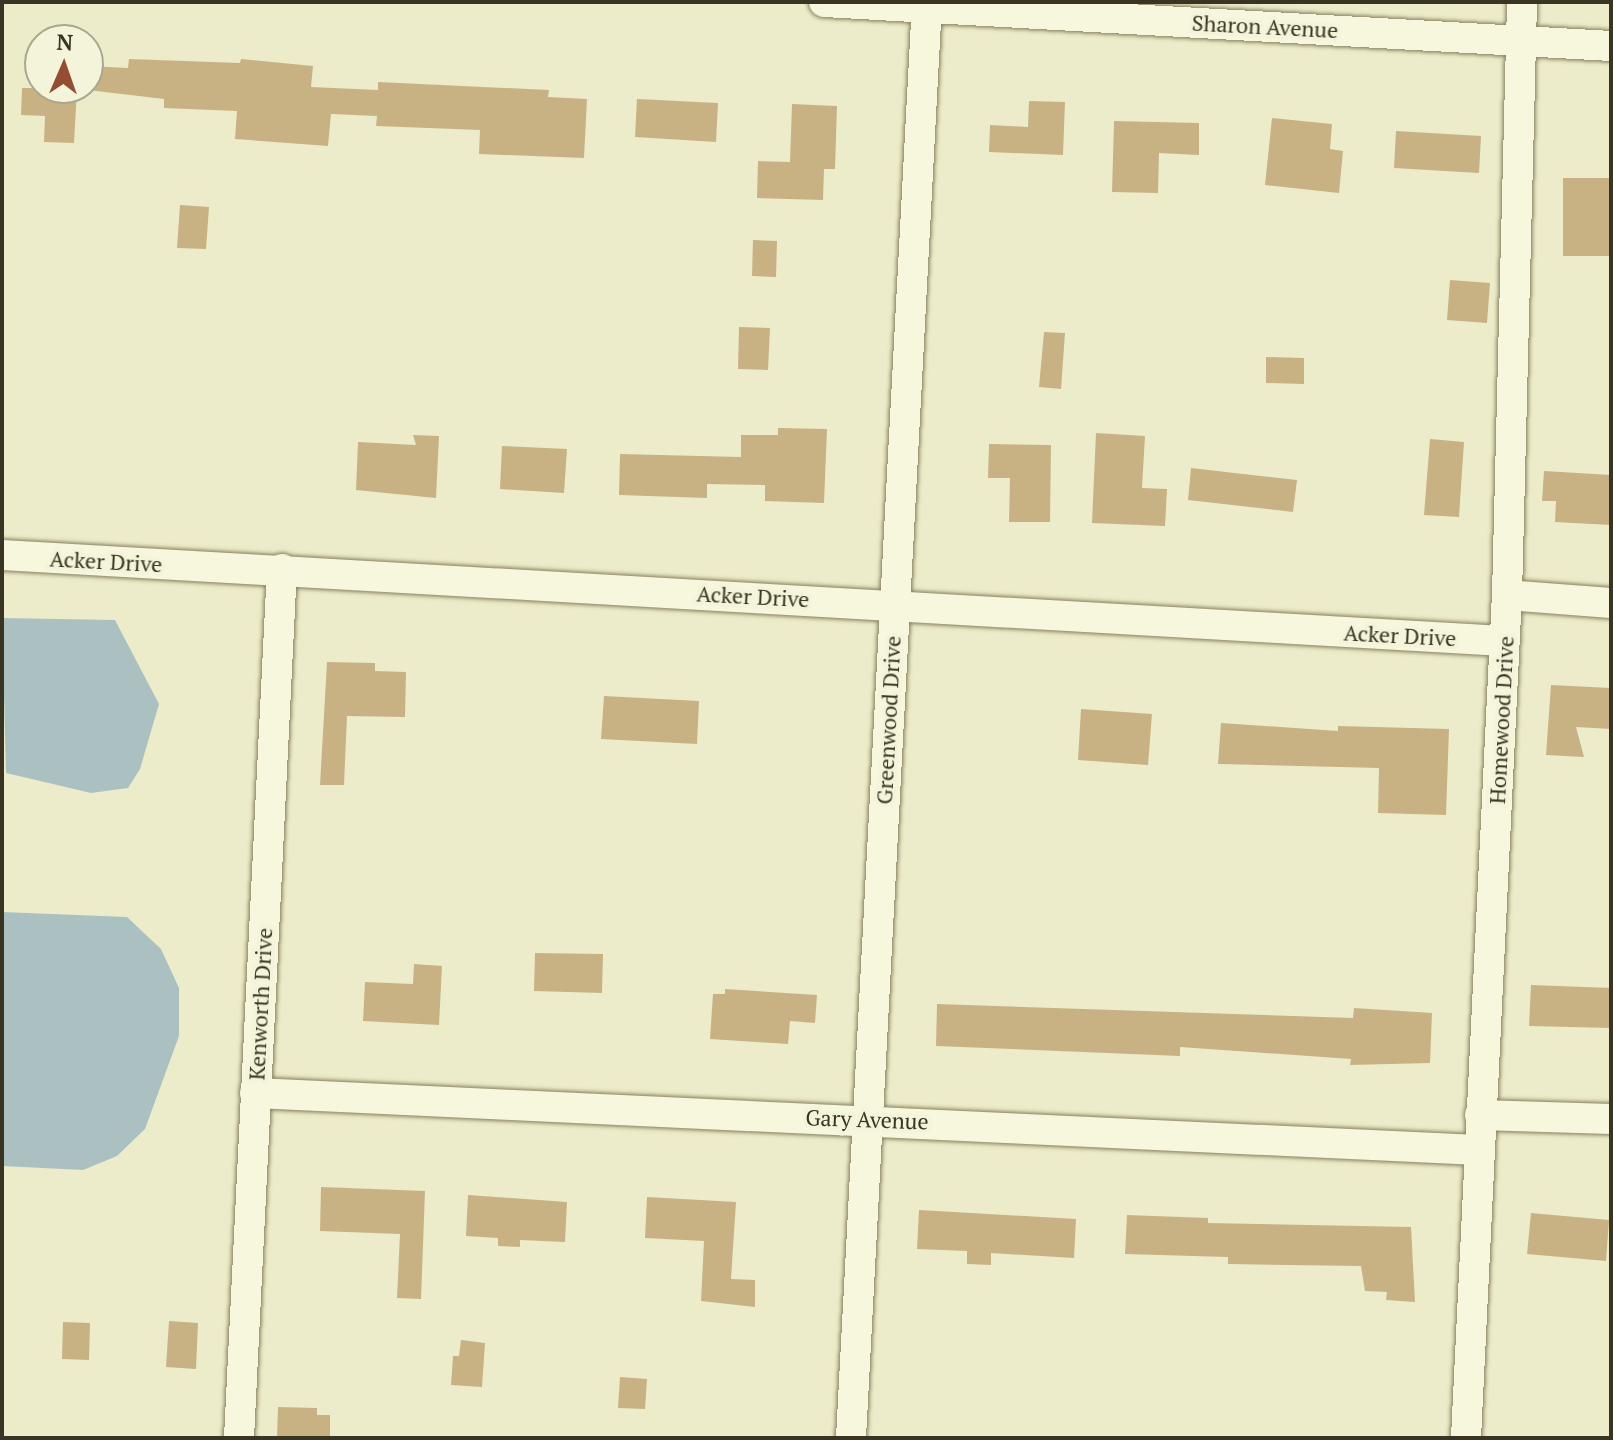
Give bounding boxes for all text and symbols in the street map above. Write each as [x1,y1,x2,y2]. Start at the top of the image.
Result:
street label: Sharon Avenue [1191,9,1339,43]
north arrow [24,24,104,104]
text: N [56,27,74,56]
street label: Acker Drive [49,545,163,577]
street label: Acker Drive [696,580,810,612]
street label: Acker Drive [1343,619,1457,651]
street label: Greenwood Drive [870,635,906,805]
street label: Homewood Drive [1483,635,1519,805]
street label: Kenworth Drive [243,927,277,1081]
street label: Gary Avenue [805,1104,929,1134]

